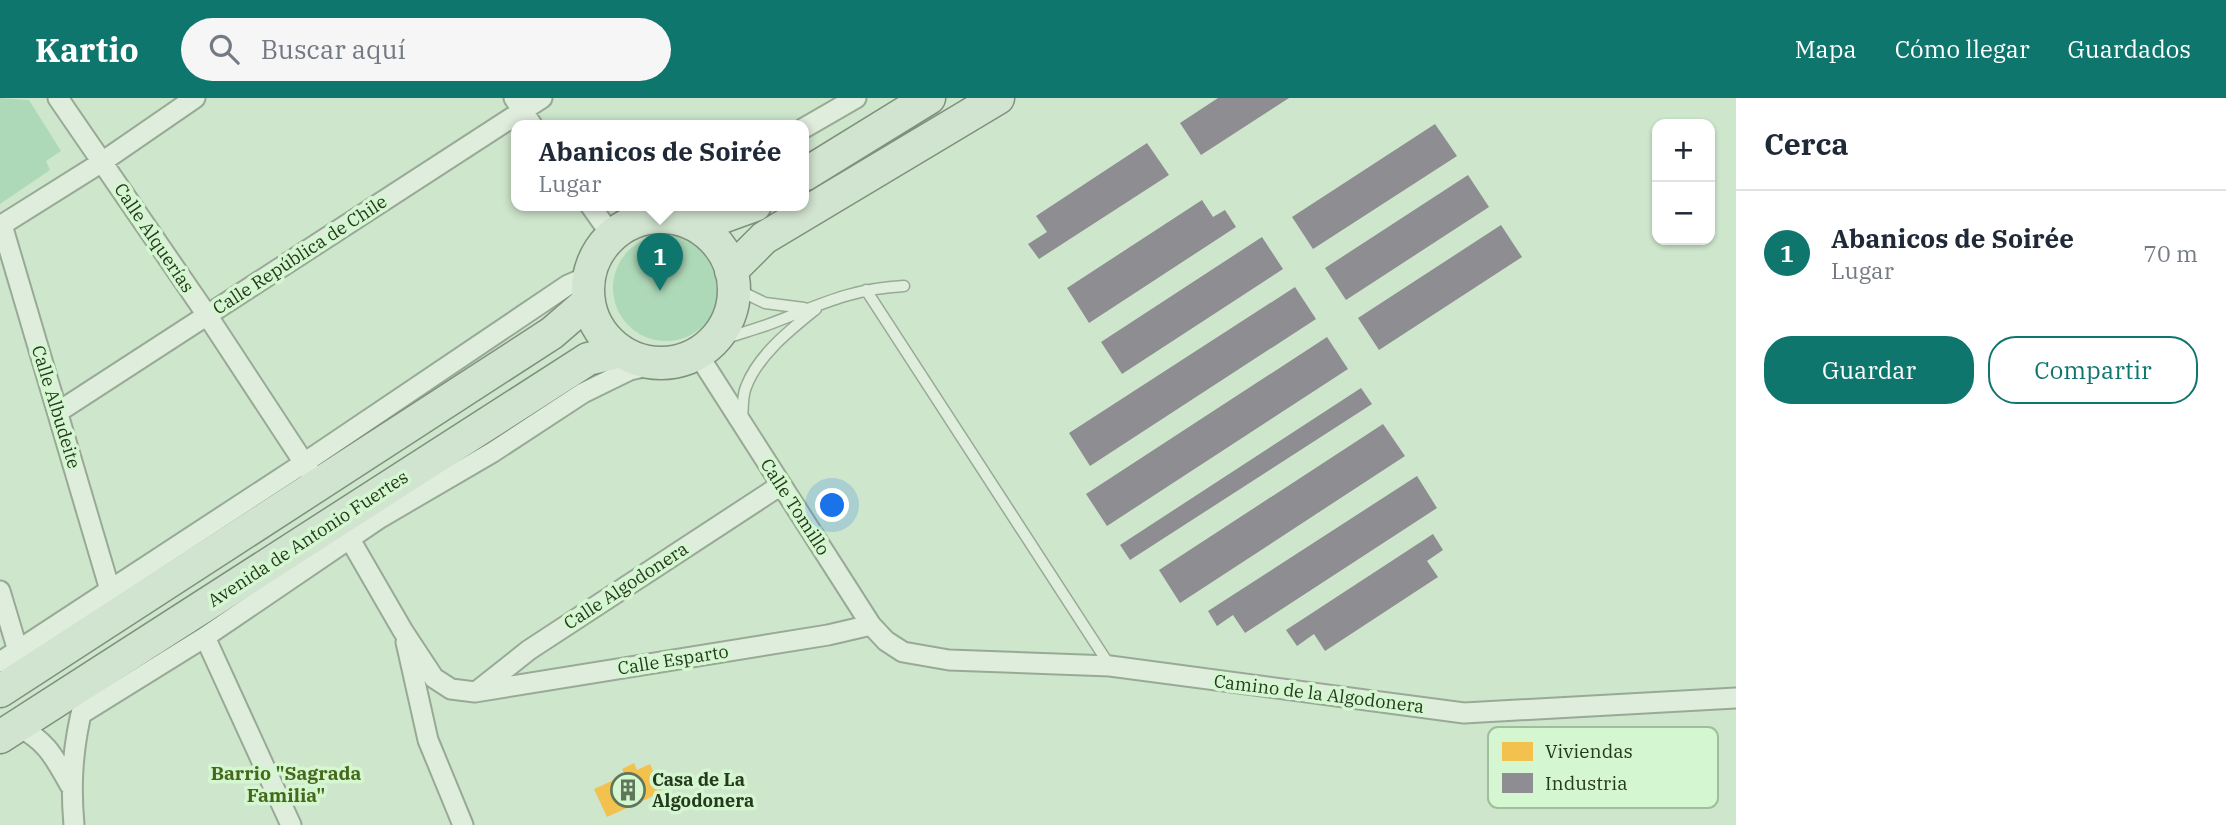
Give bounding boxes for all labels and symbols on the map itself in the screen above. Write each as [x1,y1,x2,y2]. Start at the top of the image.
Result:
street label: Calle Alquerías [109,179,200,297]
street label: Calle República de Chile [208,190,391,320]
pin: 1 [637,233,683,291]
street label: Calle Albudeite [27,342,86,471]
street label: Calle Tomillo [756,454,835,559]
street label: Avenida de Antonio Fuertes [203,465,412,612]
your location [815,488,849,522]
street label: Calle Algodonera [559,537,692,634]
street label: Calle Esparto [616,639,730,680]
street label: Camino de la Algodonera [1213,669,1426,718]
legend [1488,727,1718,808]
text: Viviendas [1545,739,1633,763]
district label: Barrio "Sagrada Familia" [211,761,362,807]
place label: Casa de La Algodonera [652,768,754,812]
building icon: Casa de La Algodonera [609,771,647,809]
text: Industria [1545,771,1628,795]

